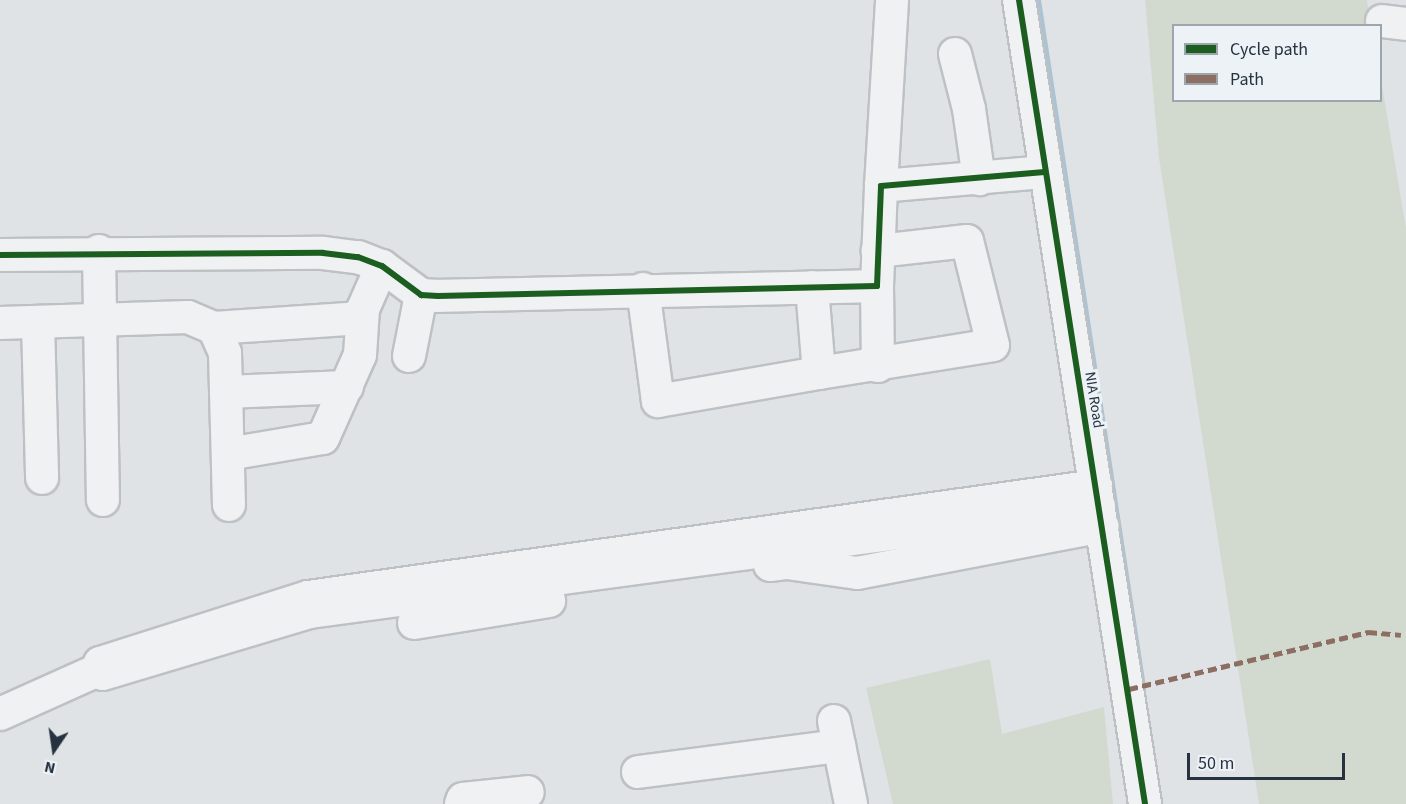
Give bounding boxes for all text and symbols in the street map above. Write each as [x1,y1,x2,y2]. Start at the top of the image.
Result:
legend [1172,24,1382,102]
text: Cycle path [1230,37,1308,62]
text: Path [1230,67,1264,92]
street label: NIA Road [1081,370,1107,430]
north arrow [24,720,84,780]
scale bar [1190,741,1348,779]
text: 50 m [1198,751,1234,776]
text: N [42,756,58,779]

